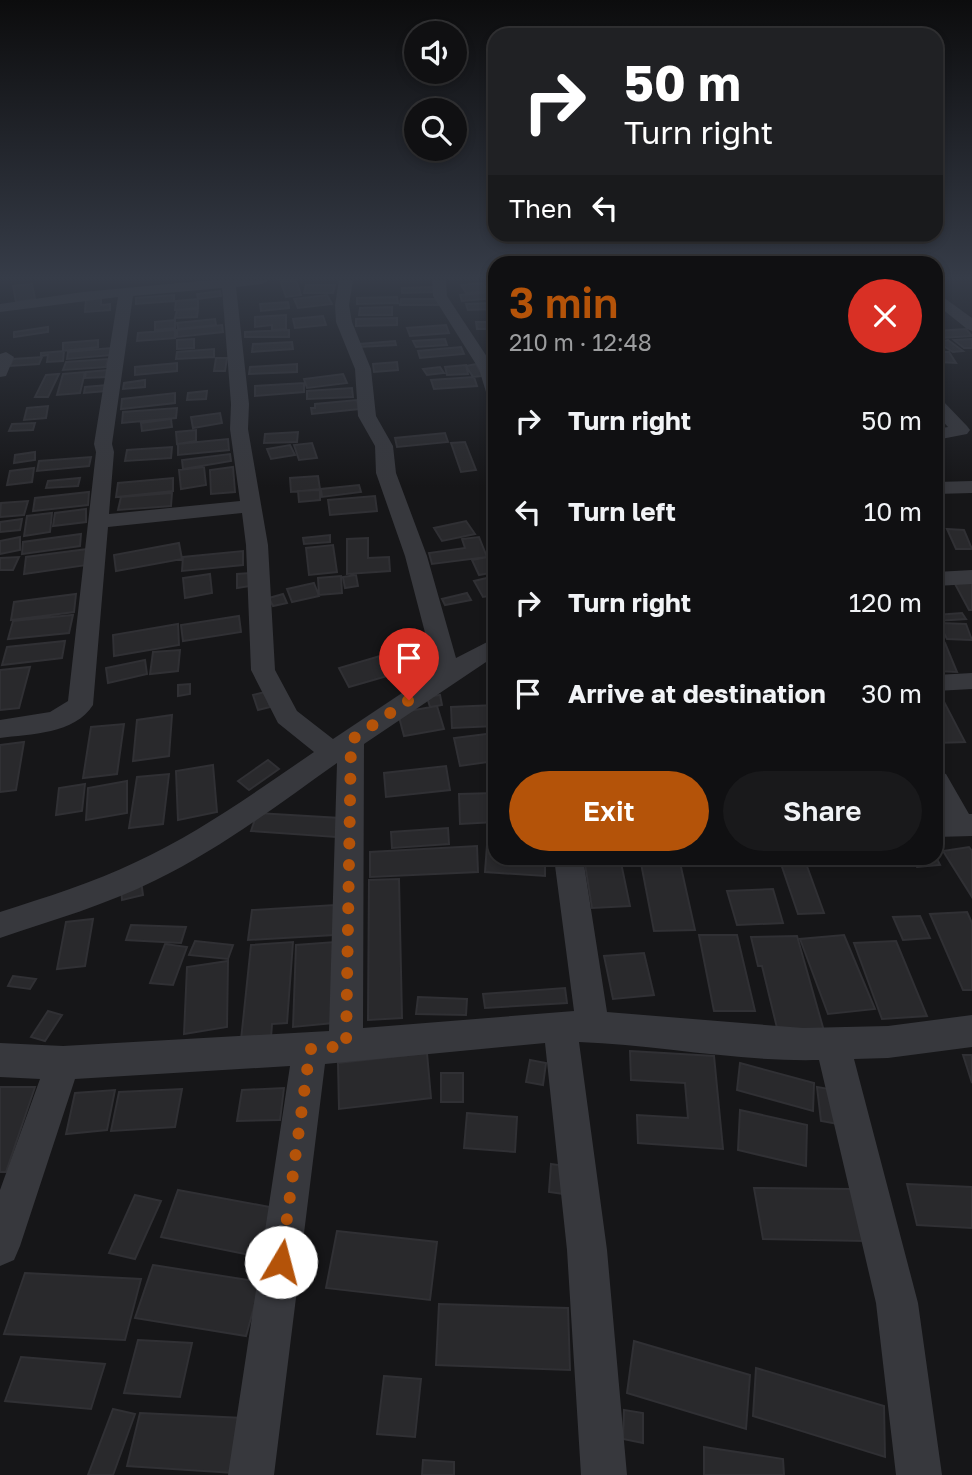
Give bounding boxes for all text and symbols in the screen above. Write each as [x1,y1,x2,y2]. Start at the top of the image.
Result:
map controls [404,21,467,161]
button: sound [404,21,467,84]
text: 50 m [624,53,741,112]
icon: right [509,56,600,147]
button: search [404,98,467,161]
text: Turn right [624,113,773,151]
icon: left [586,189,624,227]
text: Then [509,193,572,224]
text: 3 min [509,277,618,327]
button: close [848,279,922,353]
text: 210 m · 12:48 [509,328,652,356]
icon: right [509,402,547,440]
text: Turn right [568,405,691,436]
text: 50 m [861,405,922,436]
icon: left [509,493,547,531]
text: Turn left [568,496,676,527]
text: 10 m [864,496,922,527]
icon: right [509,584,547,622]
text: Turn right [568,587,691,618]
text: 120 m [849,587,922,618]
pin [379,628,439,700]
icon: arrive [390,639,428,677]
icon: arrive [509,675,547,713]
text: Arrive at destination [568,678,826,709]
text: 30 m [861,678,922,709]
button: Exit [509,771,709,851]
button: Share [723,771,922,851]
position arrow [244,1225,318,1299]

